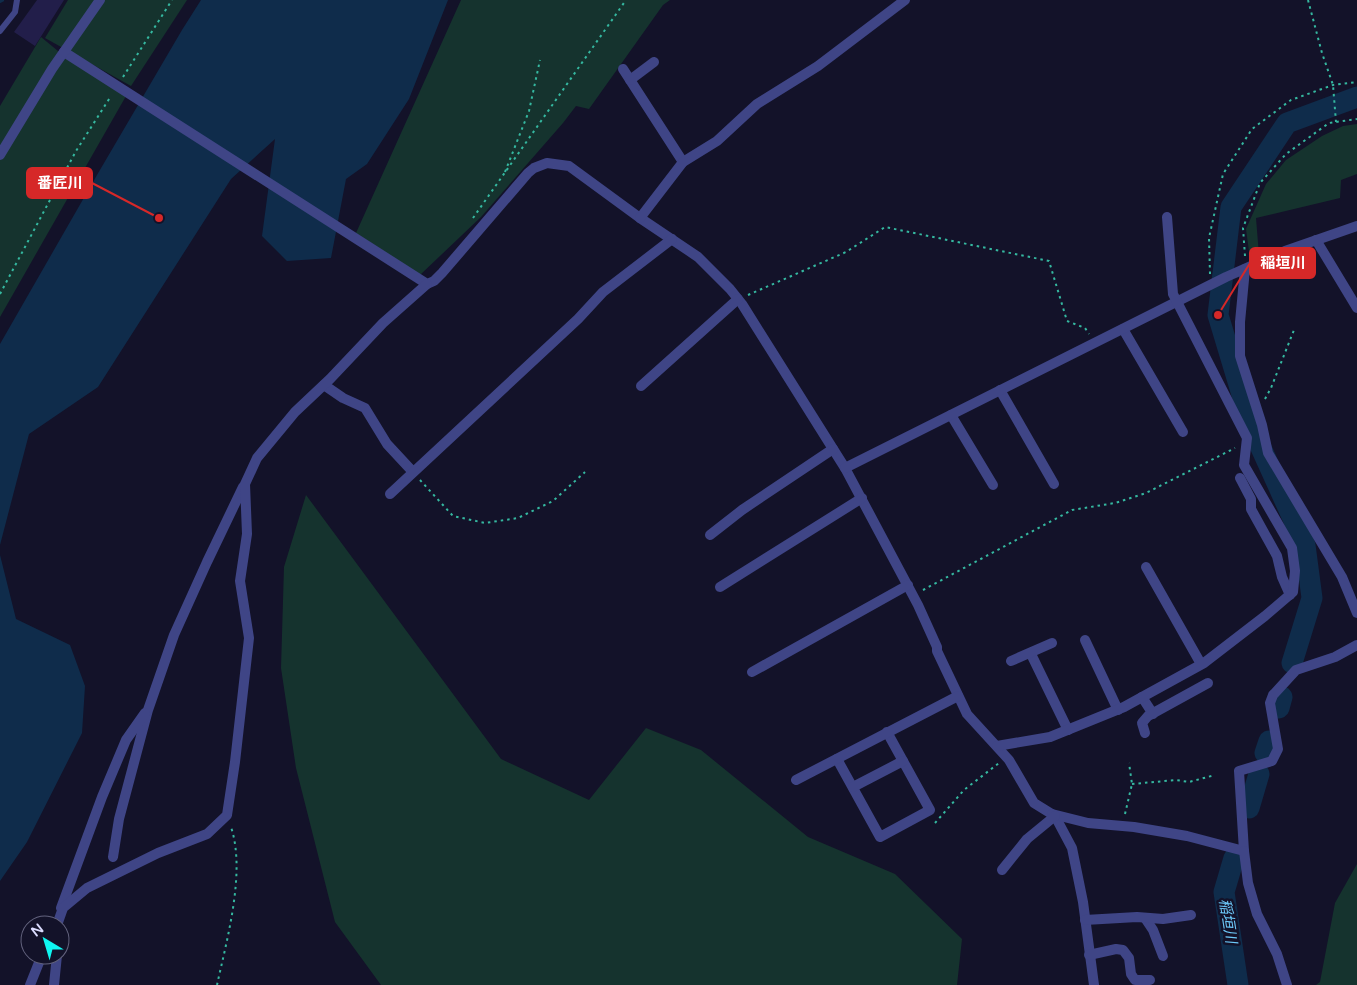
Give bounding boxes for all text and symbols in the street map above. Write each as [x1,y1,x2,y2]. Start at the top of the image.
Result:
callout: 番匠川 [27,168,92,198]
text: 番匠川 [37,174,83,192]
callout: 稲垣川 [1250,248,1315,278]
text: 稲垣川 [1260,254,1306,272]
water label: 稲垣川 [1216,897,1241,947]
north arrow [20,915,70,965]
text: N [28,920,47,940]

